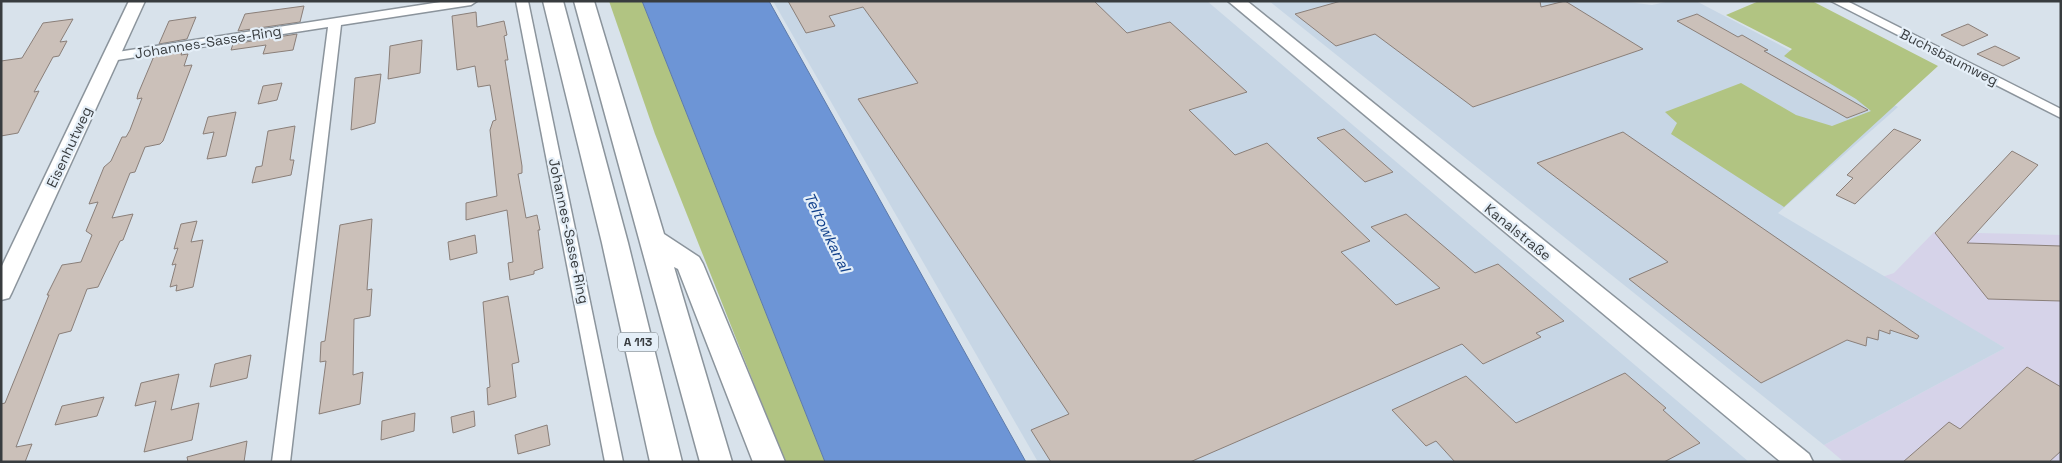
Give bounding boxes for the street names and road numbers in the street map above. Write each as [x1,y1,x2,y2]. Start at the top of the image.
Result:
street label: Johannes-Sasse-Ring [133,22,283,62]
street label: Buchsbaumweg [1897,24,2001,90]
street label: Eisenhutweg [42,104,96,190]
street label: Johannes-Sasse-Ring [545,157,593,305]
street label: Kanalstraße [1481,200,1555,264]
road number: A 113 [618,332,658,352]

